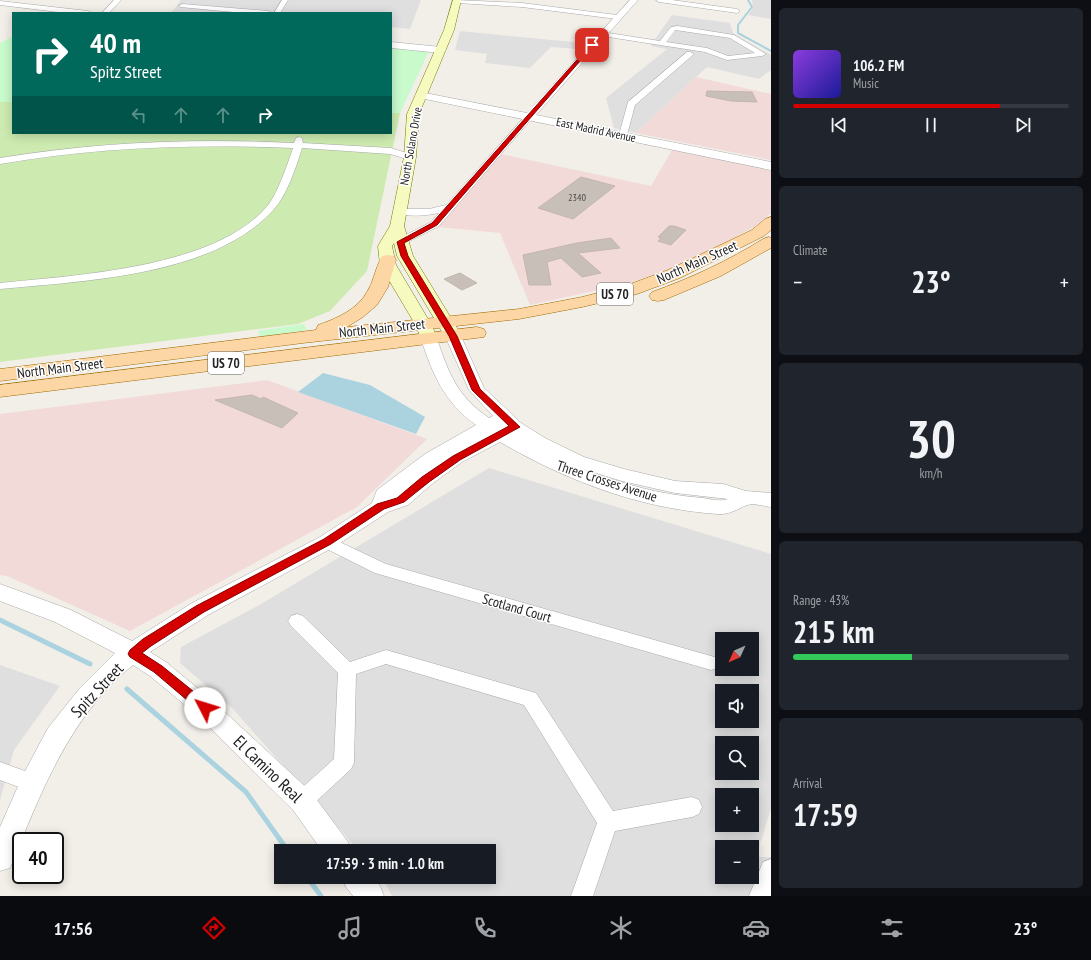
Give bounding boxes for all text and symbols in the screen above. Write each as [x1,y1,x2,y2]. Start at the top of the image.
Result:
text: 40 m [90,24,141,61]
icon: right [24,28,76,80]
pin [575,28,609,62]
icon: arrive [581,34,603,56]
text: 106.2 FM [853,56,904,75]
text: Spitz Street [90,60,162,83]
text: Music [853,75,879,92]
icon: left [128,104,150,126]
icon: ahead [170,104,192,126]
icon: ahead [212,104,234,126]
icon: right [254,104,276,126]
street label: North Solano Drive [396,106,425,186]
street label: East Madrid Avenue [555,114,637,145]
icon: previous [828,114,850,136]
icon: pause [920,114,942,136]
icon: next [1012,114,1034,136]
house number: 2340 [568,191,587,204]
street label: North Main Street [654,236,740,288]
text: Climate [793,242,827,259]
text: 23° [911,262,951,301]
text: − [793,268,802,296]
text: + [1060,268,1069,296]
road number: US 70 [597,283,633,305]
street label: North Main Street [338,315,426,341]
road number: US 70 [208,352,244,374]
street label: North Main Street [16,354,104,382]
text: 30 [906,405,956,472]
street label: Three Crosses Avenue [554,456,660,506]
text: km/h [919,465,943,482]
street label: Scotland Court [480,590,554,626]
text: Range · 43% [793,592,849,609]
text: 215 km [793,612,874,651]
north arrow [715,632,759,676]
map controls [715,632,759,884]
street label: Spitz Street [66,658,128,722]
button: sound [715,684,759,728]
position arrow [184,687,226,729]
street label: El Camino Real [229,731,307,807]
button: search [715,736,759,780]
text: Arrival [793,775,822,792]
button: + [715,788,759,832]
text: 17:59 [793,795,858,834]
speed limit sign: 40 [12,832,64,884]
button: − [715,840,759,884]
text: 17:59 · 3 min · 1.0 km [326,854,444,873]
icon: directions [200,914,228,942]
icon: music [336,914,364,942]
icon: phone [471,914,499,942]
icon: climate [607,914,635,942]
icon: car [742,914,770,942]
icon: filters [878,914,906,942]
text: 17:56 [54,917,93,940]
text: 23° [1013,917,1037,940]

